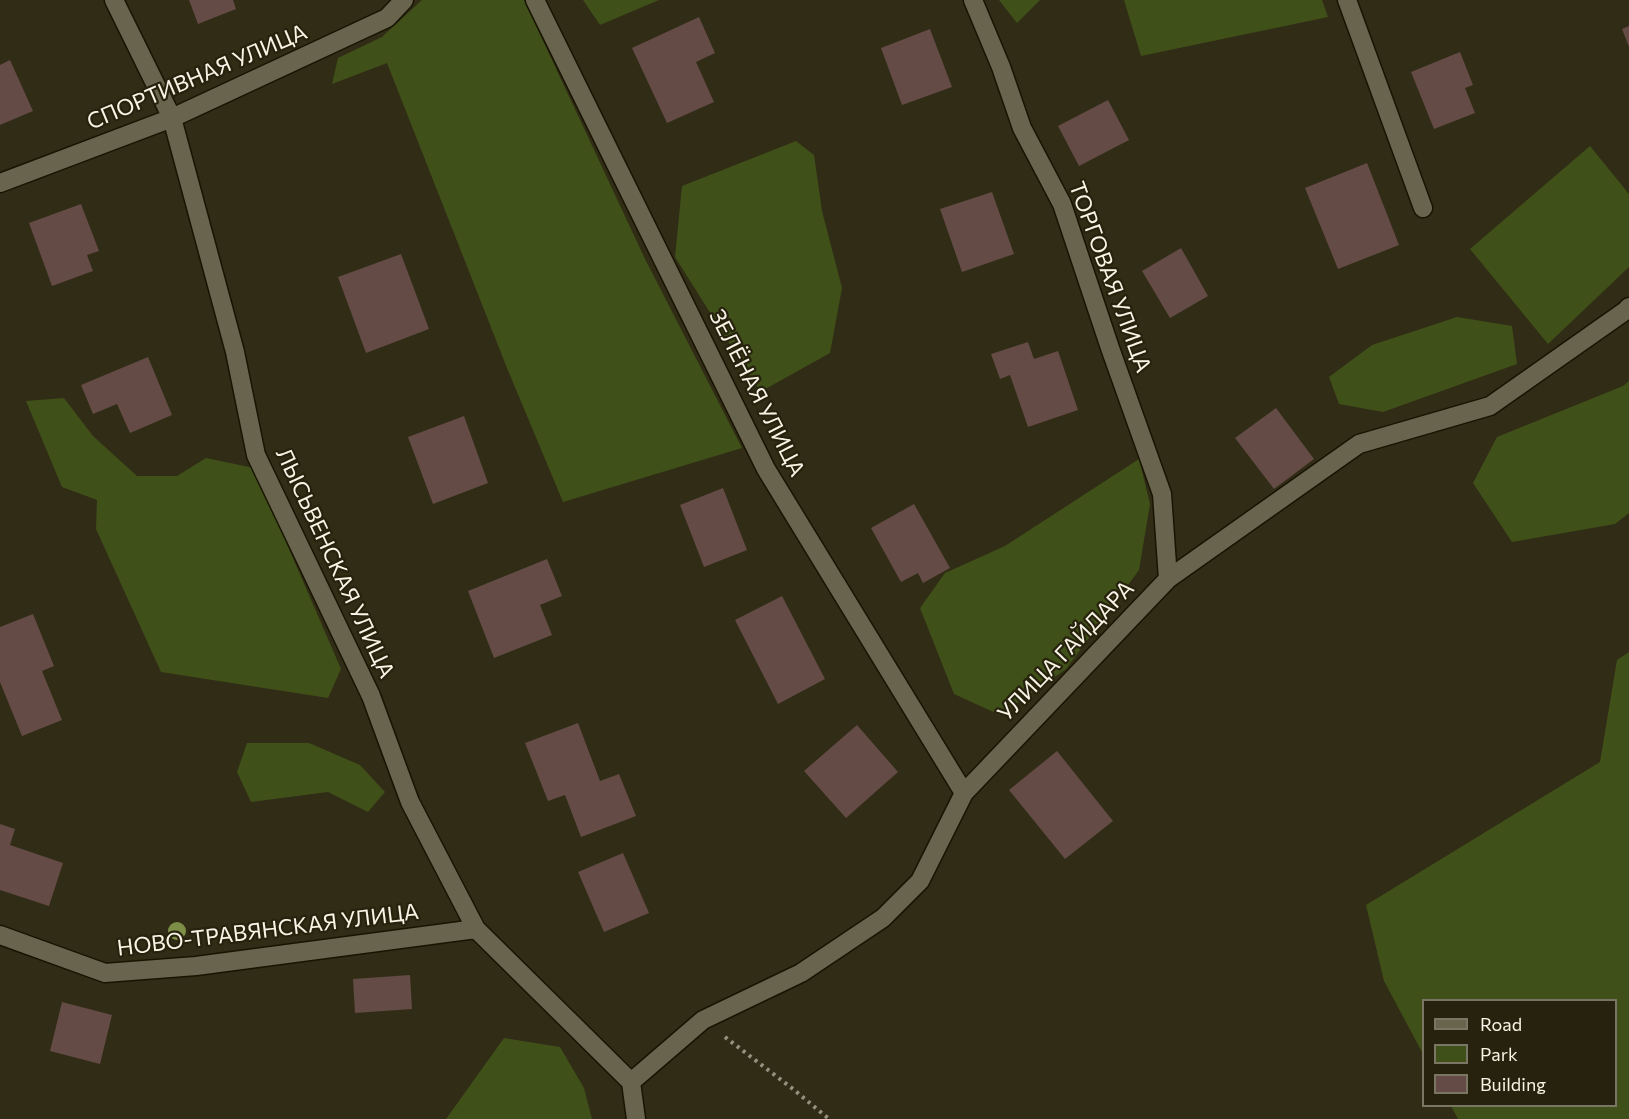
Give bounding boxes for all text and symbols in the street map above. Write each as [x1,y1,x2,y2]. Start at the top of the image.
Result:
street label: СПОРТИВНАЯ УЛИЦА [83,19,311,135]
street label: ТОРГОВАЯ УЛИЦА [1063,178,1157,376]
street label: ЗЕЛЁНАЯ УЛИЦА [704,305,810,481]
street label: ЛЫСЬВЕНСКАЯ УЛИЦА [270,444,400,682]
street label: УЛИЦА ГАЙДАРА [992,575,1140,727]
street label: НОВО-ТРАВЯНСКАЯ УЛИЦА [116,898,420,962]
legend [1422,999,1617,1107]
text: Road [1480,1013,1522,1035]
text: Park [1480,1043,1518,1065]
text: Building [1480,1073,1546,1095]

